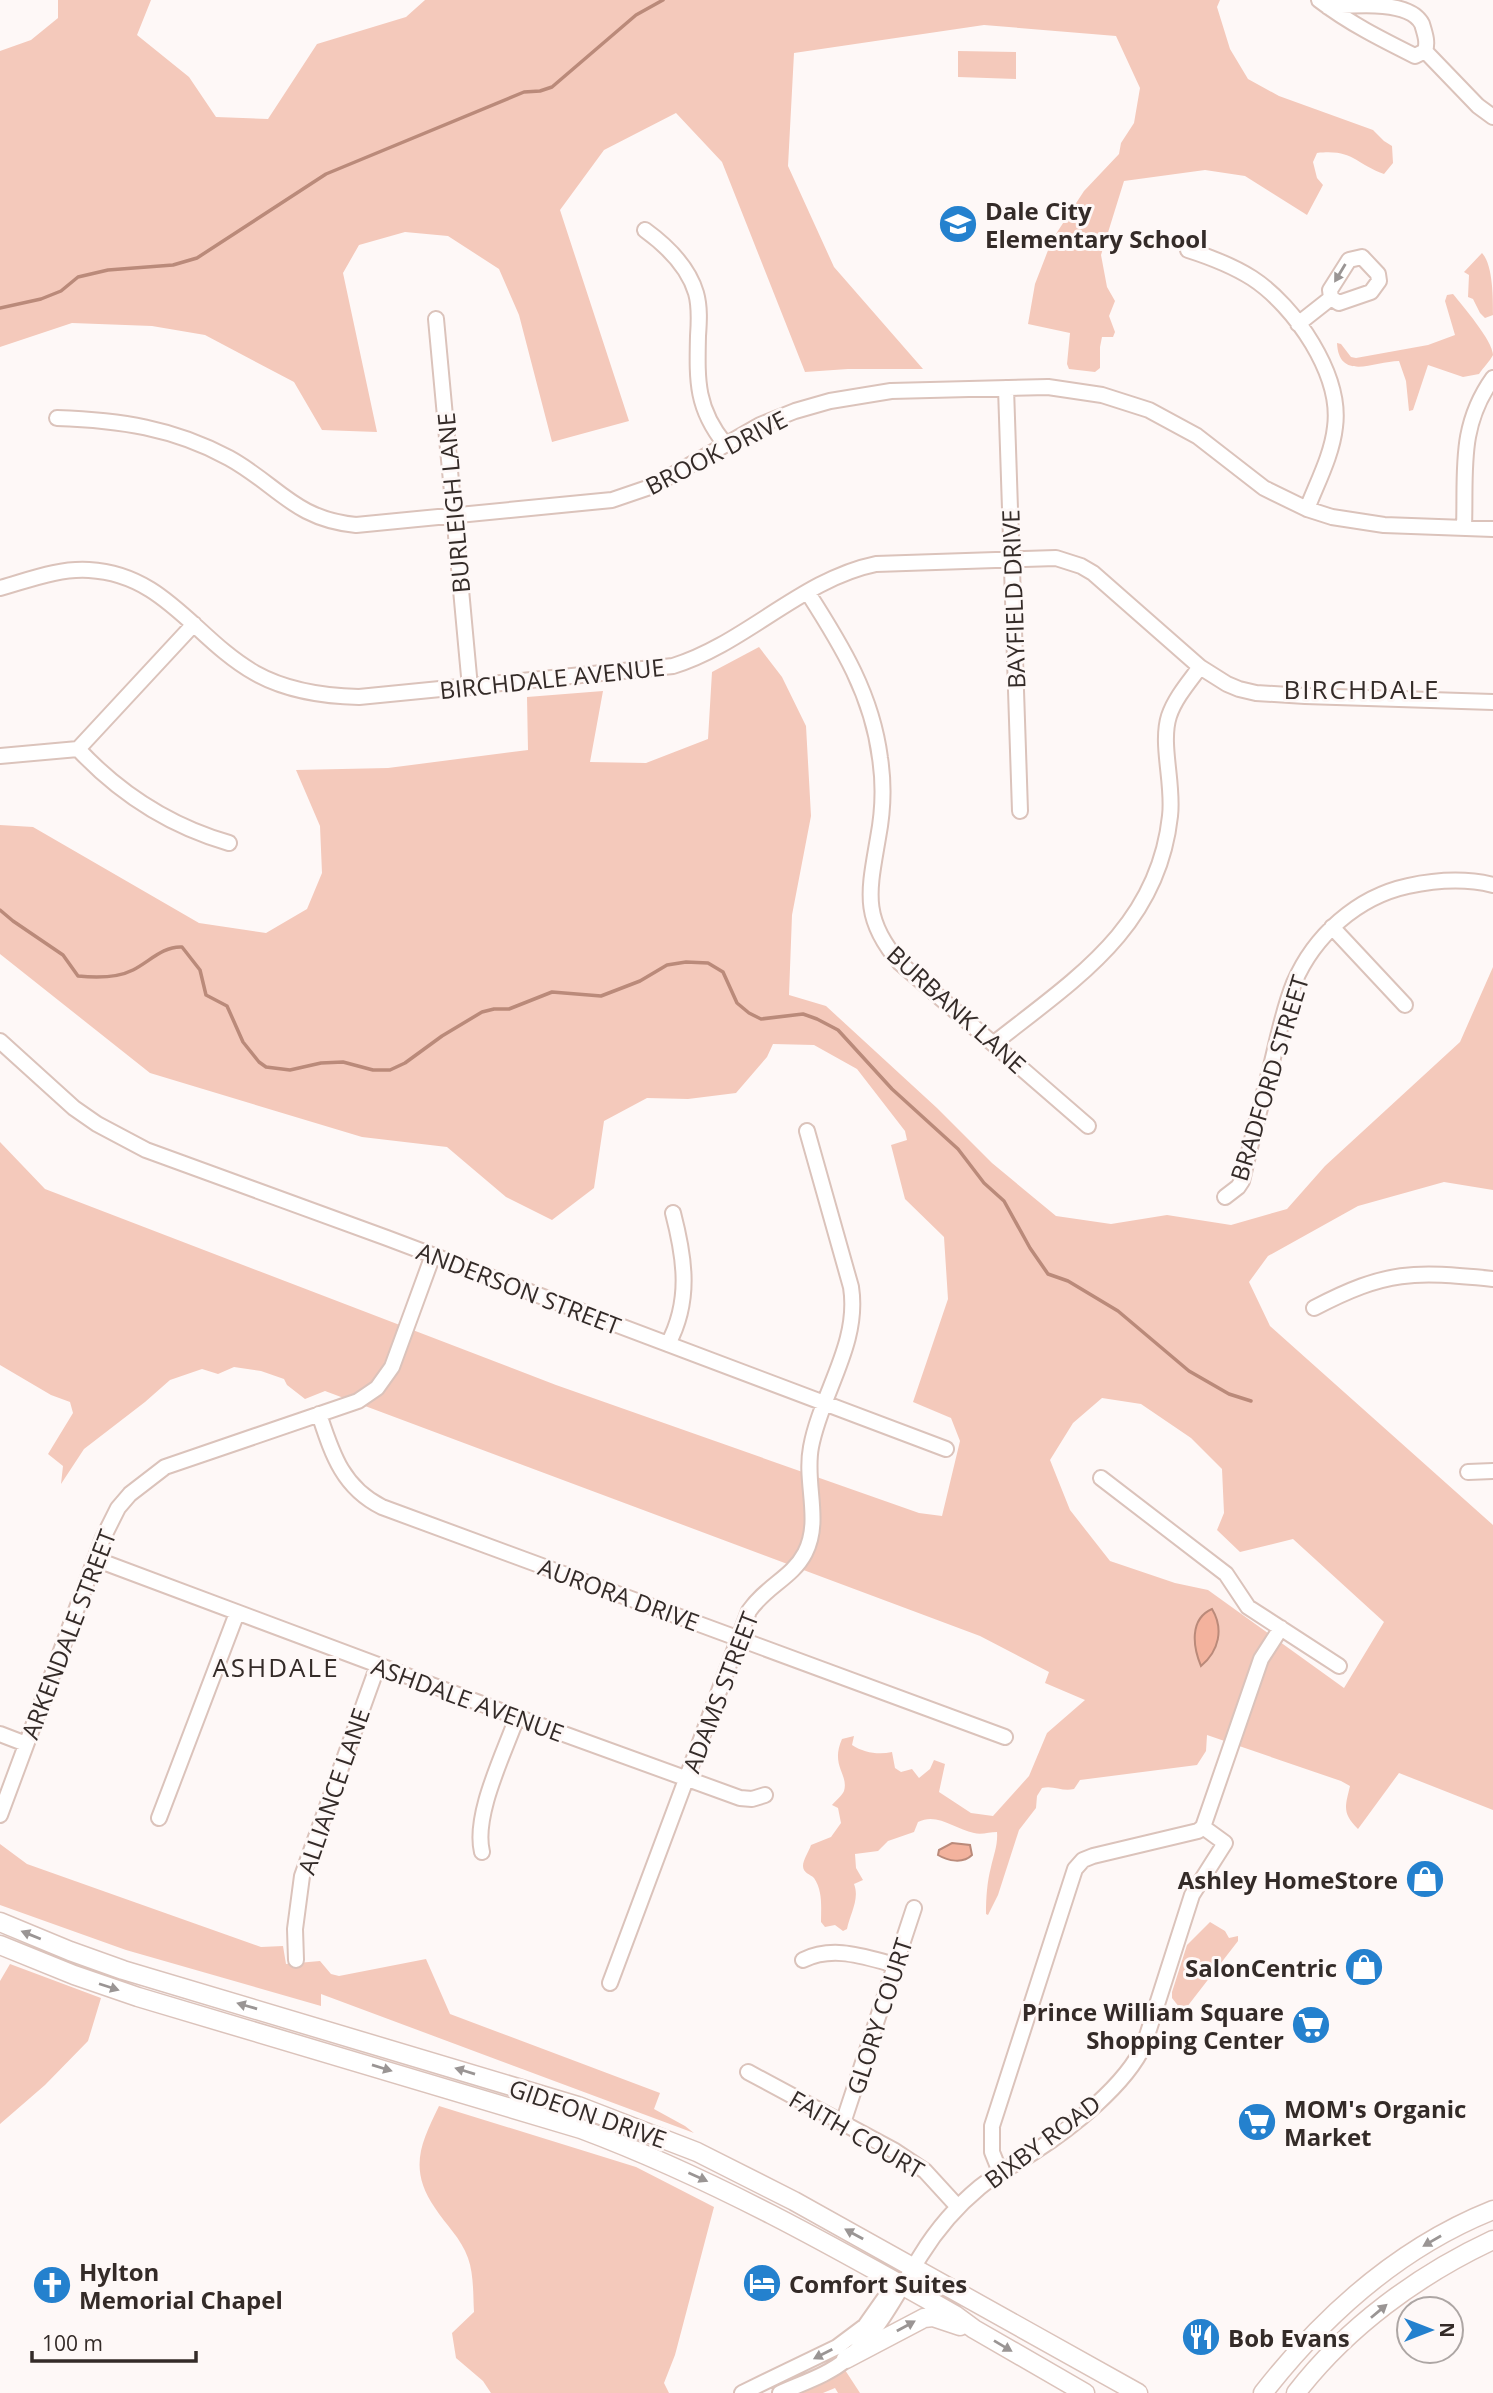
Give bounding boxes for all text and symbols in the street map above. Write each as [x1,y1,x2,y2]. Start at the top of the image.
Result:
place label: Dale City Elementary School [985,194,1208,255]
school or university icon: Dale City Elementary School [937,203,979,245]
one-way arrow [1334,264,1347,283]
street label: BROOK DRIVE [639,402,793,502]
street label: BURLEIGH LANE [429,411,477,595]
street label: BAYFIELD DRIVE [993,509,1033,689]
street label: BIRCHDALE AVENUE [438,650,666,706]
district label: BIRCHDALE [1284,671,1440,707]
street label: BURBANK LANE [880,938,1034,1080]
street label: BRADFORD STREET [1222,971,1316,1185]
street label: ANDERSON STREET [412,1234,626,1342]
street label: ARKENDALE STREET [13,1525,123,1743]
street label: AURORA DRIVE [534,1550,704,1638]
street label: ADAMS STREET [674,1607,766,1777]
district label: ASHDALE [212,1649,340,1685]
street label: ASHDALE AVENUE [367,1649,569,1749]
street label: ALLIANCE LANE [289,1703,377,1879]
shop icon: Ashley HomeStore [1404,1858,1446,1900]
place label: Ashley HomeStore [1178,1863,1398,1896]
one-way arrow [20,1930,41,1941]
street label: GLORY COURT [838,1934,920,2098]
shop icon: SalonCentric [1343,1946,1385,1988]
place label: SalonCentric [1185,1951,1337,1984]
one-way arrow [99,1982,120,1993]
place label: Prince William Square Shopping Center [1022,1995,1284,2056]
one-way arrow [236,2001,257,2011]
supermarket icon: Prince William Square Shopping Center [1290,2004,1332,2046]
one-way arrow [372,2064,393,2074]
one-way arrow [454,2065,475,2076]
street label: GIDEON DRIVE [505,2071,671,2155]
street label: FAITH COURT [783,2082,931,2186]
street label: BIXBY ROAD [977,2087,1107,2195]
place label: MOM's Organic Market [1284,2092,1466,2153]
supermarket icon: MOM's Organic Market [1236,2101,1278,2143]
one-way arrow [687,2172,708,2183]
one-way arrow [844,2228,864,2240]
one-way arrow [1423,2235,1442,2247]
place label: Hylton Memorial Chapel [79,2255,283,2316]
hotel icon: Comfort Suites [741,2262,783,2304]
church icon: Hylton Memorial Chapel [31,2264,73,2306]
place label: Comfort Suites [789,2267,967,2300]
north arrow [1395,2295,1465,2365]
one-way arrow [1370,2303,1388,2318]
restaurant icon: Bob Evans [1180,2316,1222,2358]
scale bar [32,2320,196,2364]
one-way arrow [896,2320,916,2332]
place label: Bob Evans [1228,2321,1350,2354]
text: N [1434,2322,1460,2338]
text: 100 m [42,2329,103,2357]
one-way arrow [993,2340,1012,2352]
one-way arrow [813,2349,833,2360]

